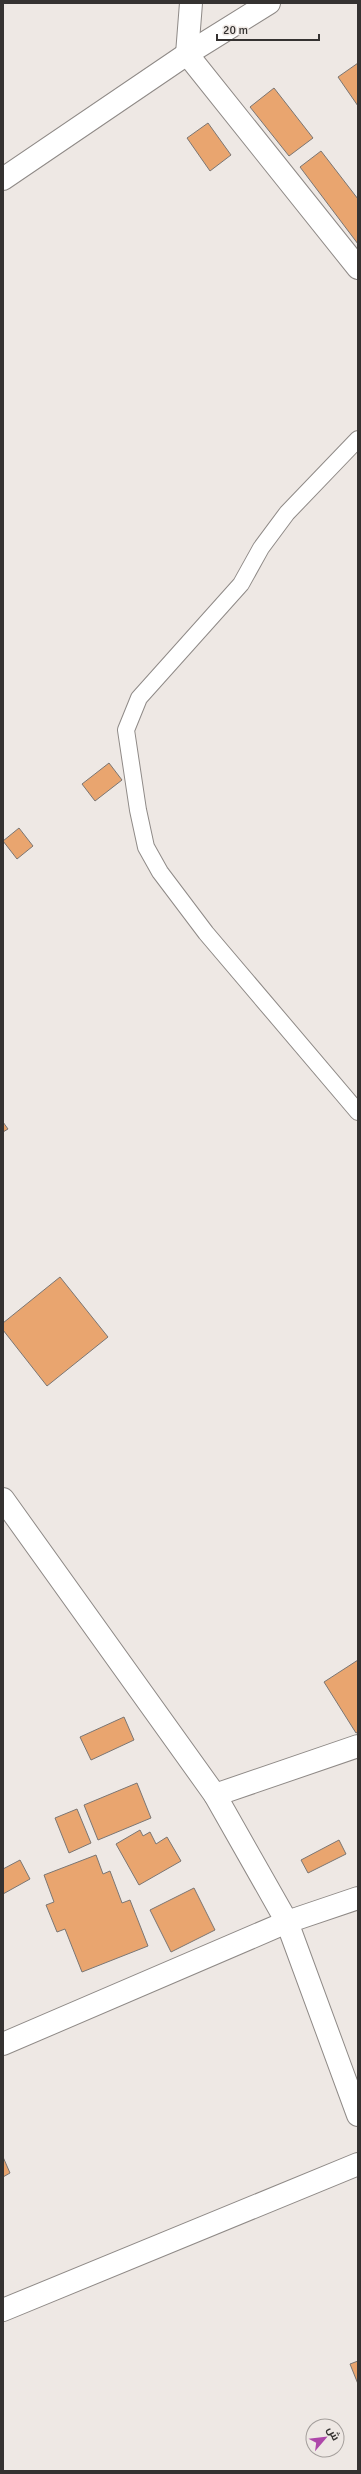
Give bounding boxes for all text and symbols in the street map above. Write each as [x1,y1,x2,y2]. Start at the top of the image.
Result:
scale bar [217,16,319,42]
text: 20 m [223,23,248,38]
north arrow [305,2418,345,2458]
text: ش [324,2424,342,2443]

